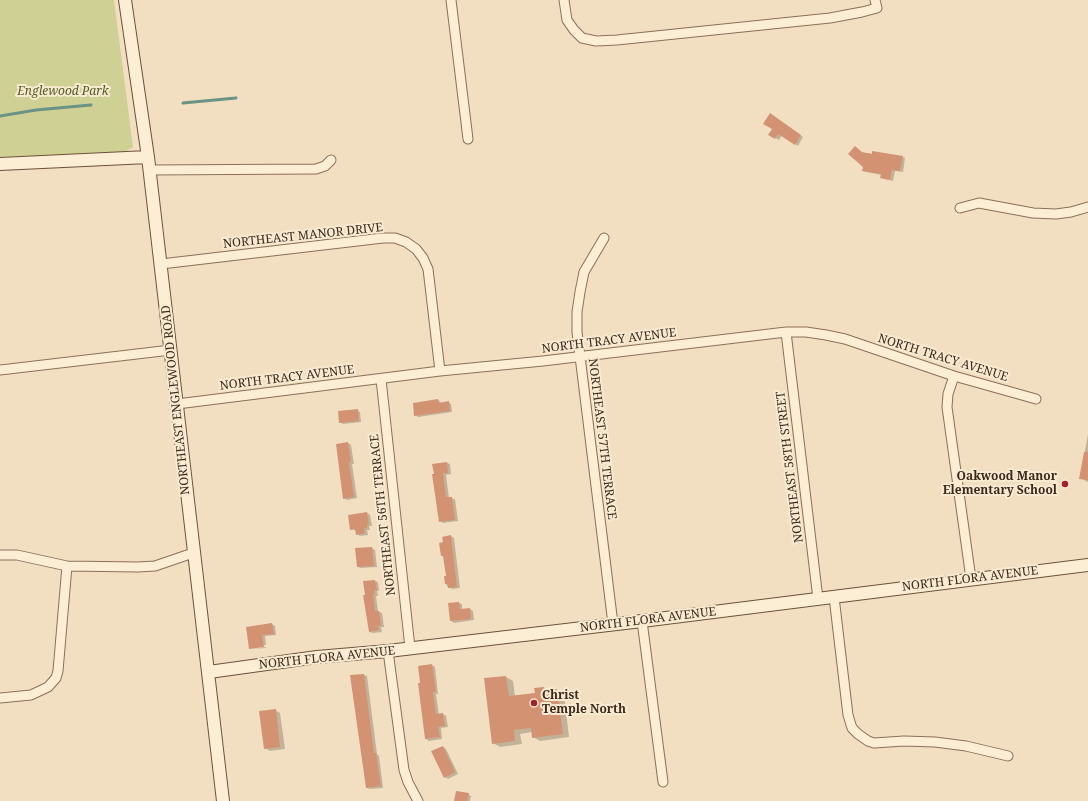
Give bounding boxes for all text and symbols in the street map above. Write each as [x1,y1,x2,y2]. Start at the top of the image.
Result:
park label: Englewood Park [17,85,109,99]
street label: NORTHEAST MANOR DRIVE [222,220,384,252]
street label: NORTHEAST ENGLEWOOD ROAD [159,304,193,496]
street label: NORTH TRACY AVENUE [541,326,677,356]
street label: NORTH TRACY AVENUE [876,331,1010,385]
street label: NORTHEAST 57TH TERRACE [585,358,619,520]
street label: NORTH TRACY AVENUE [219,363,355,393]
street label: NORTHEAST 58TH STREET [774,390,806,544]
street label: NORTHEAST 56TH TERRACE [367,434,399,596]
place label: Oakwood Manor Elementary School [943,470,1057,498]
marker: Oakwood Manor Elementary School [1060,479,1070,489]
street label: NORTH FLORA AVENUE [901,564,1039,594]
street label: NORTH FLORA AVENUE [579,605,717,635]
street label: NORTH FLORA AVENUE [258,644,396,672]
place label: Christ Temple North [542,689,626,717]
marker: Christ Temple North [529,698,539,708]

